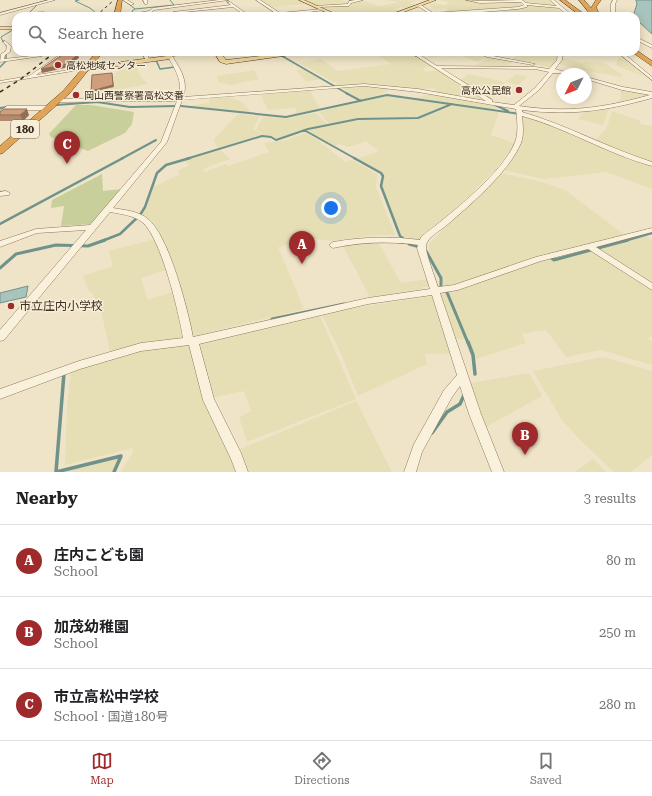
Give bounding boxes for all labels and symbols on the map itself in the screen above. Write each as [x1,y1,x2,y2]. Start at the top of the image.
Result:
marker: 高松地域センター [53,60,63,70]
place label: 高松地域センター [66,60,146,71]
north arrow [556,68,592,104]
place label: 高松公民館 [461,85,511,96]
marker: 高松公民館 [514,85,524,95]
marker: 岡山西警察署高松交番 [71,90,81,100]
place label: 岡山西警察署高松交番 [84,90,184,101]
road number: 180 [11,120,39,138]
pin: C [54,131,80,164]
your location [321,198,341,218]
pin: A [289,231,315,264]
place label: 市立庄内小学校 [19,299,103,313]
marker: 市立庄内小学校 [6,301,16,311]
pin: B [512,422,538,455]

